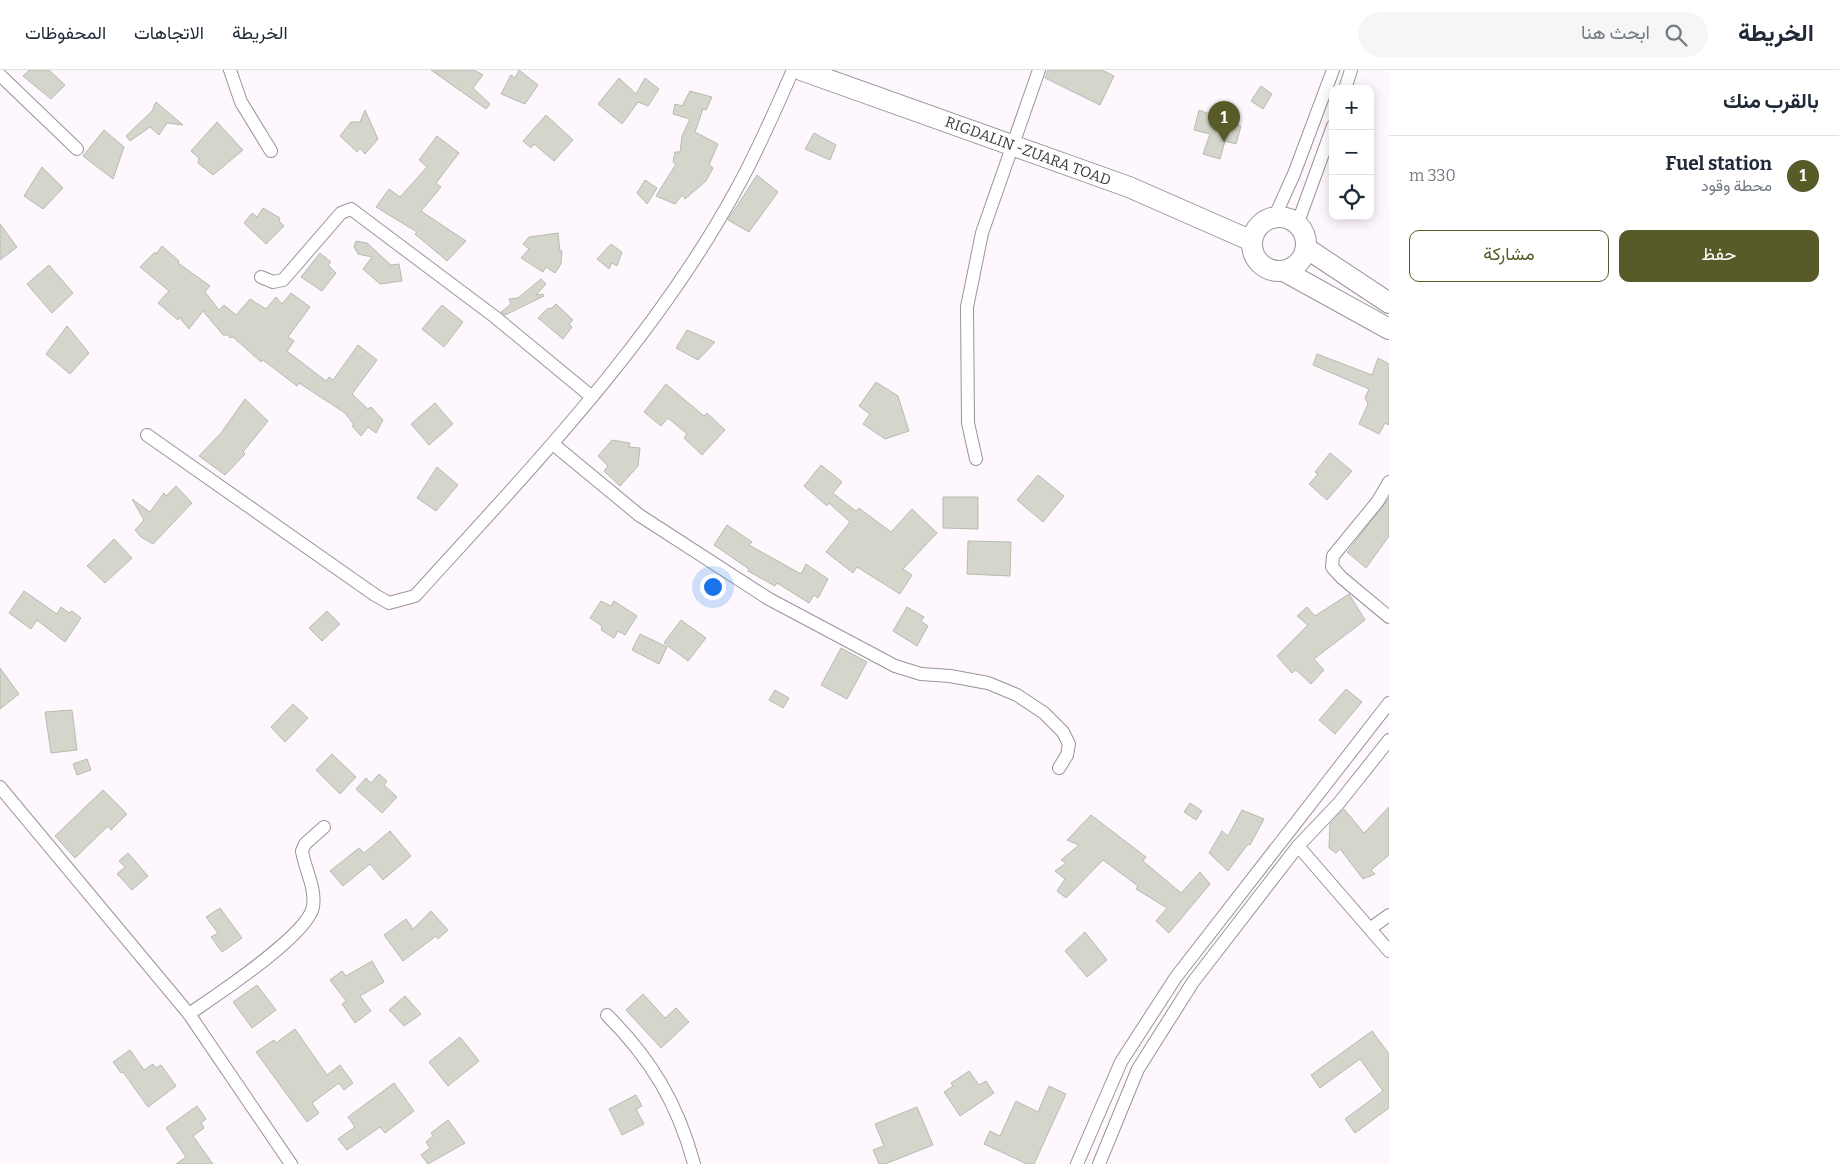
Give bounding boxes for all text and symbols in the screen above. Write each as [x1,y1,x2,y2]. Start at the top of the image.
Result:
search box [1358,12,1708,57]
text: الخريطة [1738,19,1814,47]
text: ابحث هنا [1581,21,1650,44]
icon: search [1662,21,1690,49]
text: المحفوظات [25,22,106,44]
text: الاتجاهات [134,22,204,44]
text: الخريطة [232,22,288,44]
map controls [1329,85,1374,220]
button: + [1329,85,1374,130]
text: بالقرب منك [1723,88,1819,114]
pin: 1 [1208,101,1240,142]
street label: RIGDALIN -ZUARA TOAD [943,113,1113,189]
button: − [1329,130,1374,175]
text: Fuel station [1666,152,1772,175]
text: 330 m [1409,166,1456,185]
text: 1 [1800,166,1806,185]
button: locate [1329,175,1374,220]
text: محطة وقود [1701,176,1772,195]
button: مشاركة [1409,230,1609,282]
button: حفظ [1619,230,1819,282]
your location [700,574,726,600]

